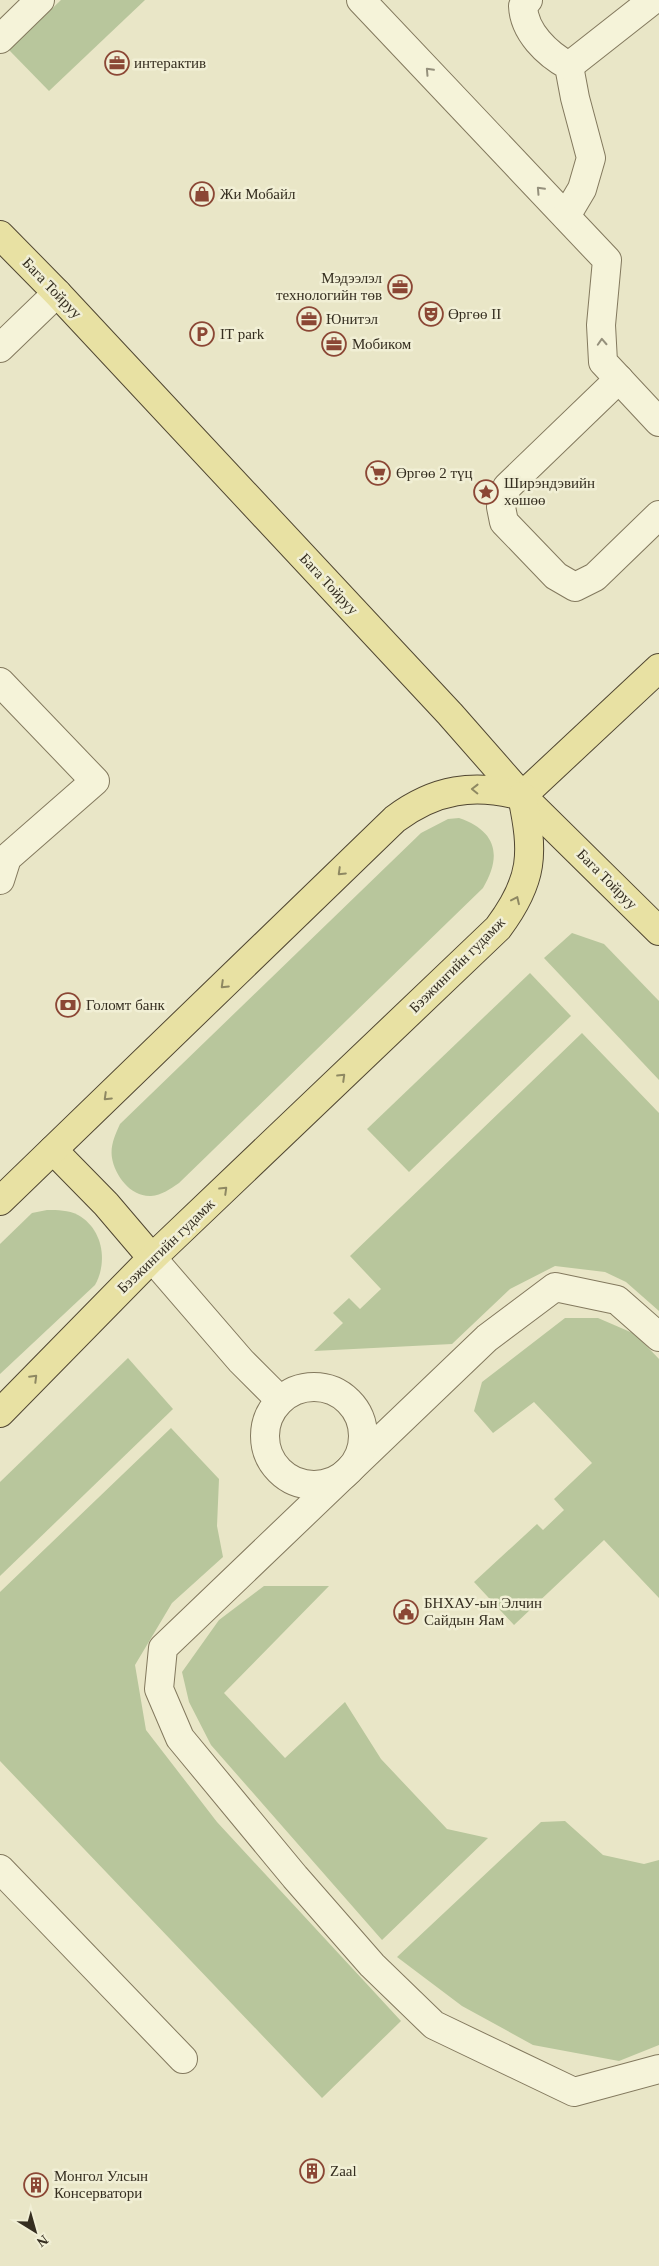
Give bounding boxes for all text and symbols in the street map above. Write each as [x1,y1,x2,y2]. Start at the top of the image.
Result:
office icon: интерактив [104,50,130,76]
place label: интерактив [134,55,206,71]
one-way arrow [425,68,434,77]
shop icon: Жи Мобайл [189,181,215,207]
place label: Жи Мобайл [220,186,296,202]
one-way arrow [537,186,546,195]
street label: Бага Тойруу [19,254,85,322]
place label: Мэдээлэл технологийн төв [276,270,383,303]
office icon: Мэдээлэл технологийн төв [387,274,413,300]
theatre icon: Өргөө II [418,301,444,327]
office icon: Юнитэл [296,306,322,332]
place label: Өргөө II [448,306,501,322]
place label: Юнитэл [326,311,379,327]
parking icon: IT park [189,321,215,347]
place label: IT park [220,326,265,342]
office icon: Мобиком [321,331,347,357]
place label: Мобиком [352,336,412,352]
one-way arrow [597,338,608,346]
supermarket icon: Өргөө 2 түц [365,460,391,486]
place label: Өргөө 2 түц [396,465,473,481]
place label: Ширэндэвийн хөшөө [504,475,595,508]
place icon: Ширэндэвийн хөшөө [473,479,499,505]
street label: Бага Тойруу [297,550,362,618]
one-way arrow [470,784,478,794]
street label: Бага Тойруу [574,846,640,912]
one-way arrow [337,866,346,875]
one-way arrow [510,896,520,905]
street label: Бээжингийн гудамж [406,914,508,1016]
one-way arrow [220,979,229,988]
bank icon: Голомт банк [55,992,81,1018]
place label: Голомт банк [86,997,165,1013]
one-way arrow [336,1074,345,1083]
one-way arrow [103,1091,112,1100]
one-way arrow [218,1186,227,1195]
street label: Бээжингийн гудамж [114,1195,218,1296]
one-way arrow [28,1375,37,1384]
place label: БНХАУ-ын Элчин Сайдын Яам [424,1595,542,1628]
public building icon: БНХАУ-ын Элчин Сайдын Яам [393,1599,419,1625]
building icon: Zaal [299,2158,325,2184]
place label: Zaal [330,2163,357,2179]
place label: Монгол Улсын Консерватори [54,2168,148,2201]
building icon: Монгол Улсын Консерватори [23,2172,49,2198]
north arrow [10,2206,60,2256]
text: N [34,2232,51,2250]

